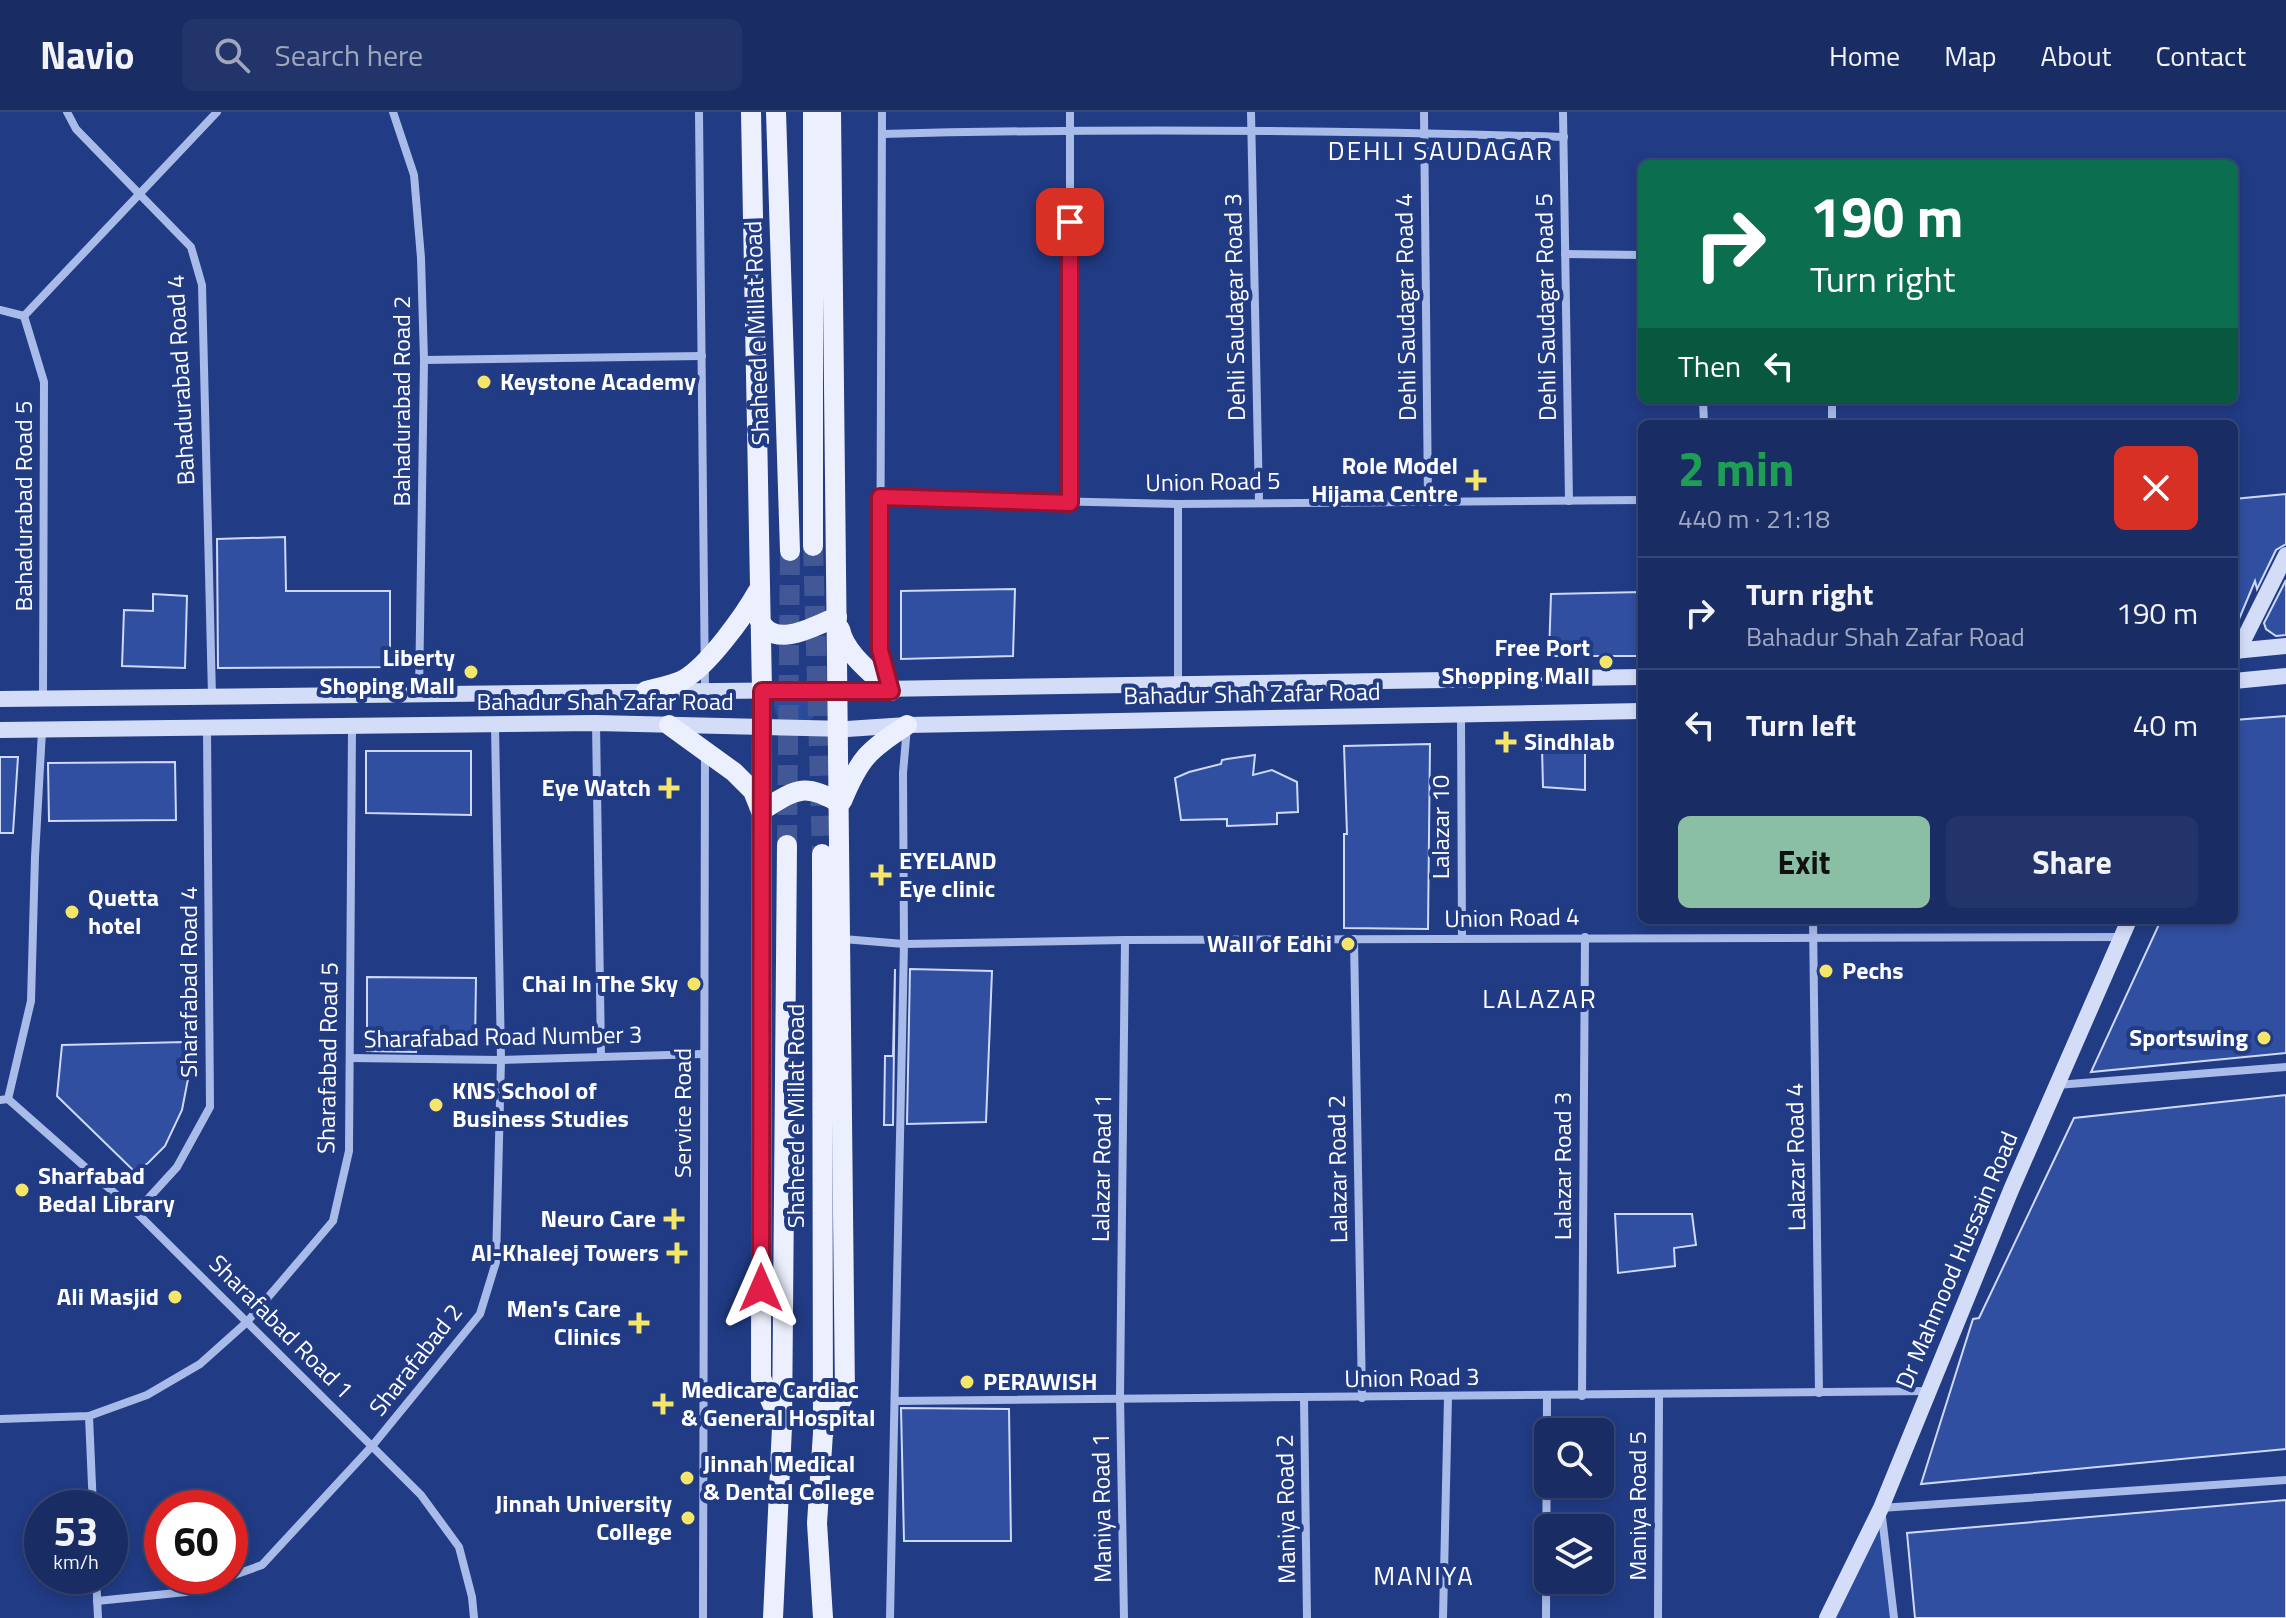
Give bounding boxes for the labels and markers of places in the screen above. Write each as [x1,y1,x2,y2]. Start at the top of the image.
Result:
pin [1036,188,1104,256]
place label: Keystone Academy [500,363,696,399]
marker: Keystone Academy [475,373,493,391]
place label: Role Model Hijama Centre [1311,447,1458,511]
marker: Role Model Hijama Centre [1465,469,1487,491]
place label: Free Port Shopping Mall [1441,629,1590,693]
place label: Liberty Shoping Mall [319,639,455,703]
marker: Free Port Shopping Mall [1597,653,1615,671]
marker: Liberty Shoping Mall [462,663,480,681]
place label: Sindhlab [1524,723,1615,759]
marker: Sindhlab [1495,731,1517,753]
place label: Eye Watch [541,769,651,805]
marker: Eye Watch [658,777,680,799]
place label: EYELAND Eye clinic [899,842,997,906]
marker: EYELAND Eye clinic [870,864,892,886]
place label: Quetta hotel [88,879,159,943]
marker: Quetta hotel [63,903,81,921]
place label: Wall of Edhi [1207,925,1332,961]
marker: Wall of Edhi [1339,935,1357,953]
place label: Pechs [1842,952,1904,988]
marker: Pechs [1817,962,1835,980]
place label: Chai In The Sky [522,965,678,1001]
marker: Chai In The Sky [685,975,703,993]
place label: Sportswing [2129,1019,2248,1055]
marker: Sportswing [2255,1029,2273,1047]
place label: KNS School of Business Studies [452,1072,629,1136]
marker: KNS School of Business Studies [427,1096,445,1114]
place label: Sharfabad Bedal Library [38,1157,175,1221]
marker: Sharfabad Bedal Library [13,1181,31,1199]
place label: Neuro Care [541,1200,656,1236]
marker: Neuro Care [663,1208,685,1230]
place label: Al-Khaleej Towers [471,1234,659,1270]
marker: Al-Khaleej Towers [666,1242,688,1264]
place label: Ali Masjid [57,1278,159,1314]
marker: Ali Masjid [166,1288,184,1306]
place label: Men's Care Clinics [506,1290,621,1354]
marker: Men's Care Clinics [628,1312,650,1334]
place label: PERAWISH [983,1363,1098,1399]
place label: Medicare Cardiac & General Hospital [681,1371,875,1435]
marker: PERAWISH [958,1373,976,1391]
marker: Medicare Cardiac & General Hospital [652,1393,674,1415]
place label: Jinnah Medical & Dental College [703,1445,875,1509]
marker: Jinnah Medical & Dental College [678,1469,696,1487]
place label: Jinnah University College [495,1485,672,1549]
marker: Jinnah University College [679,1509,697,1527]

